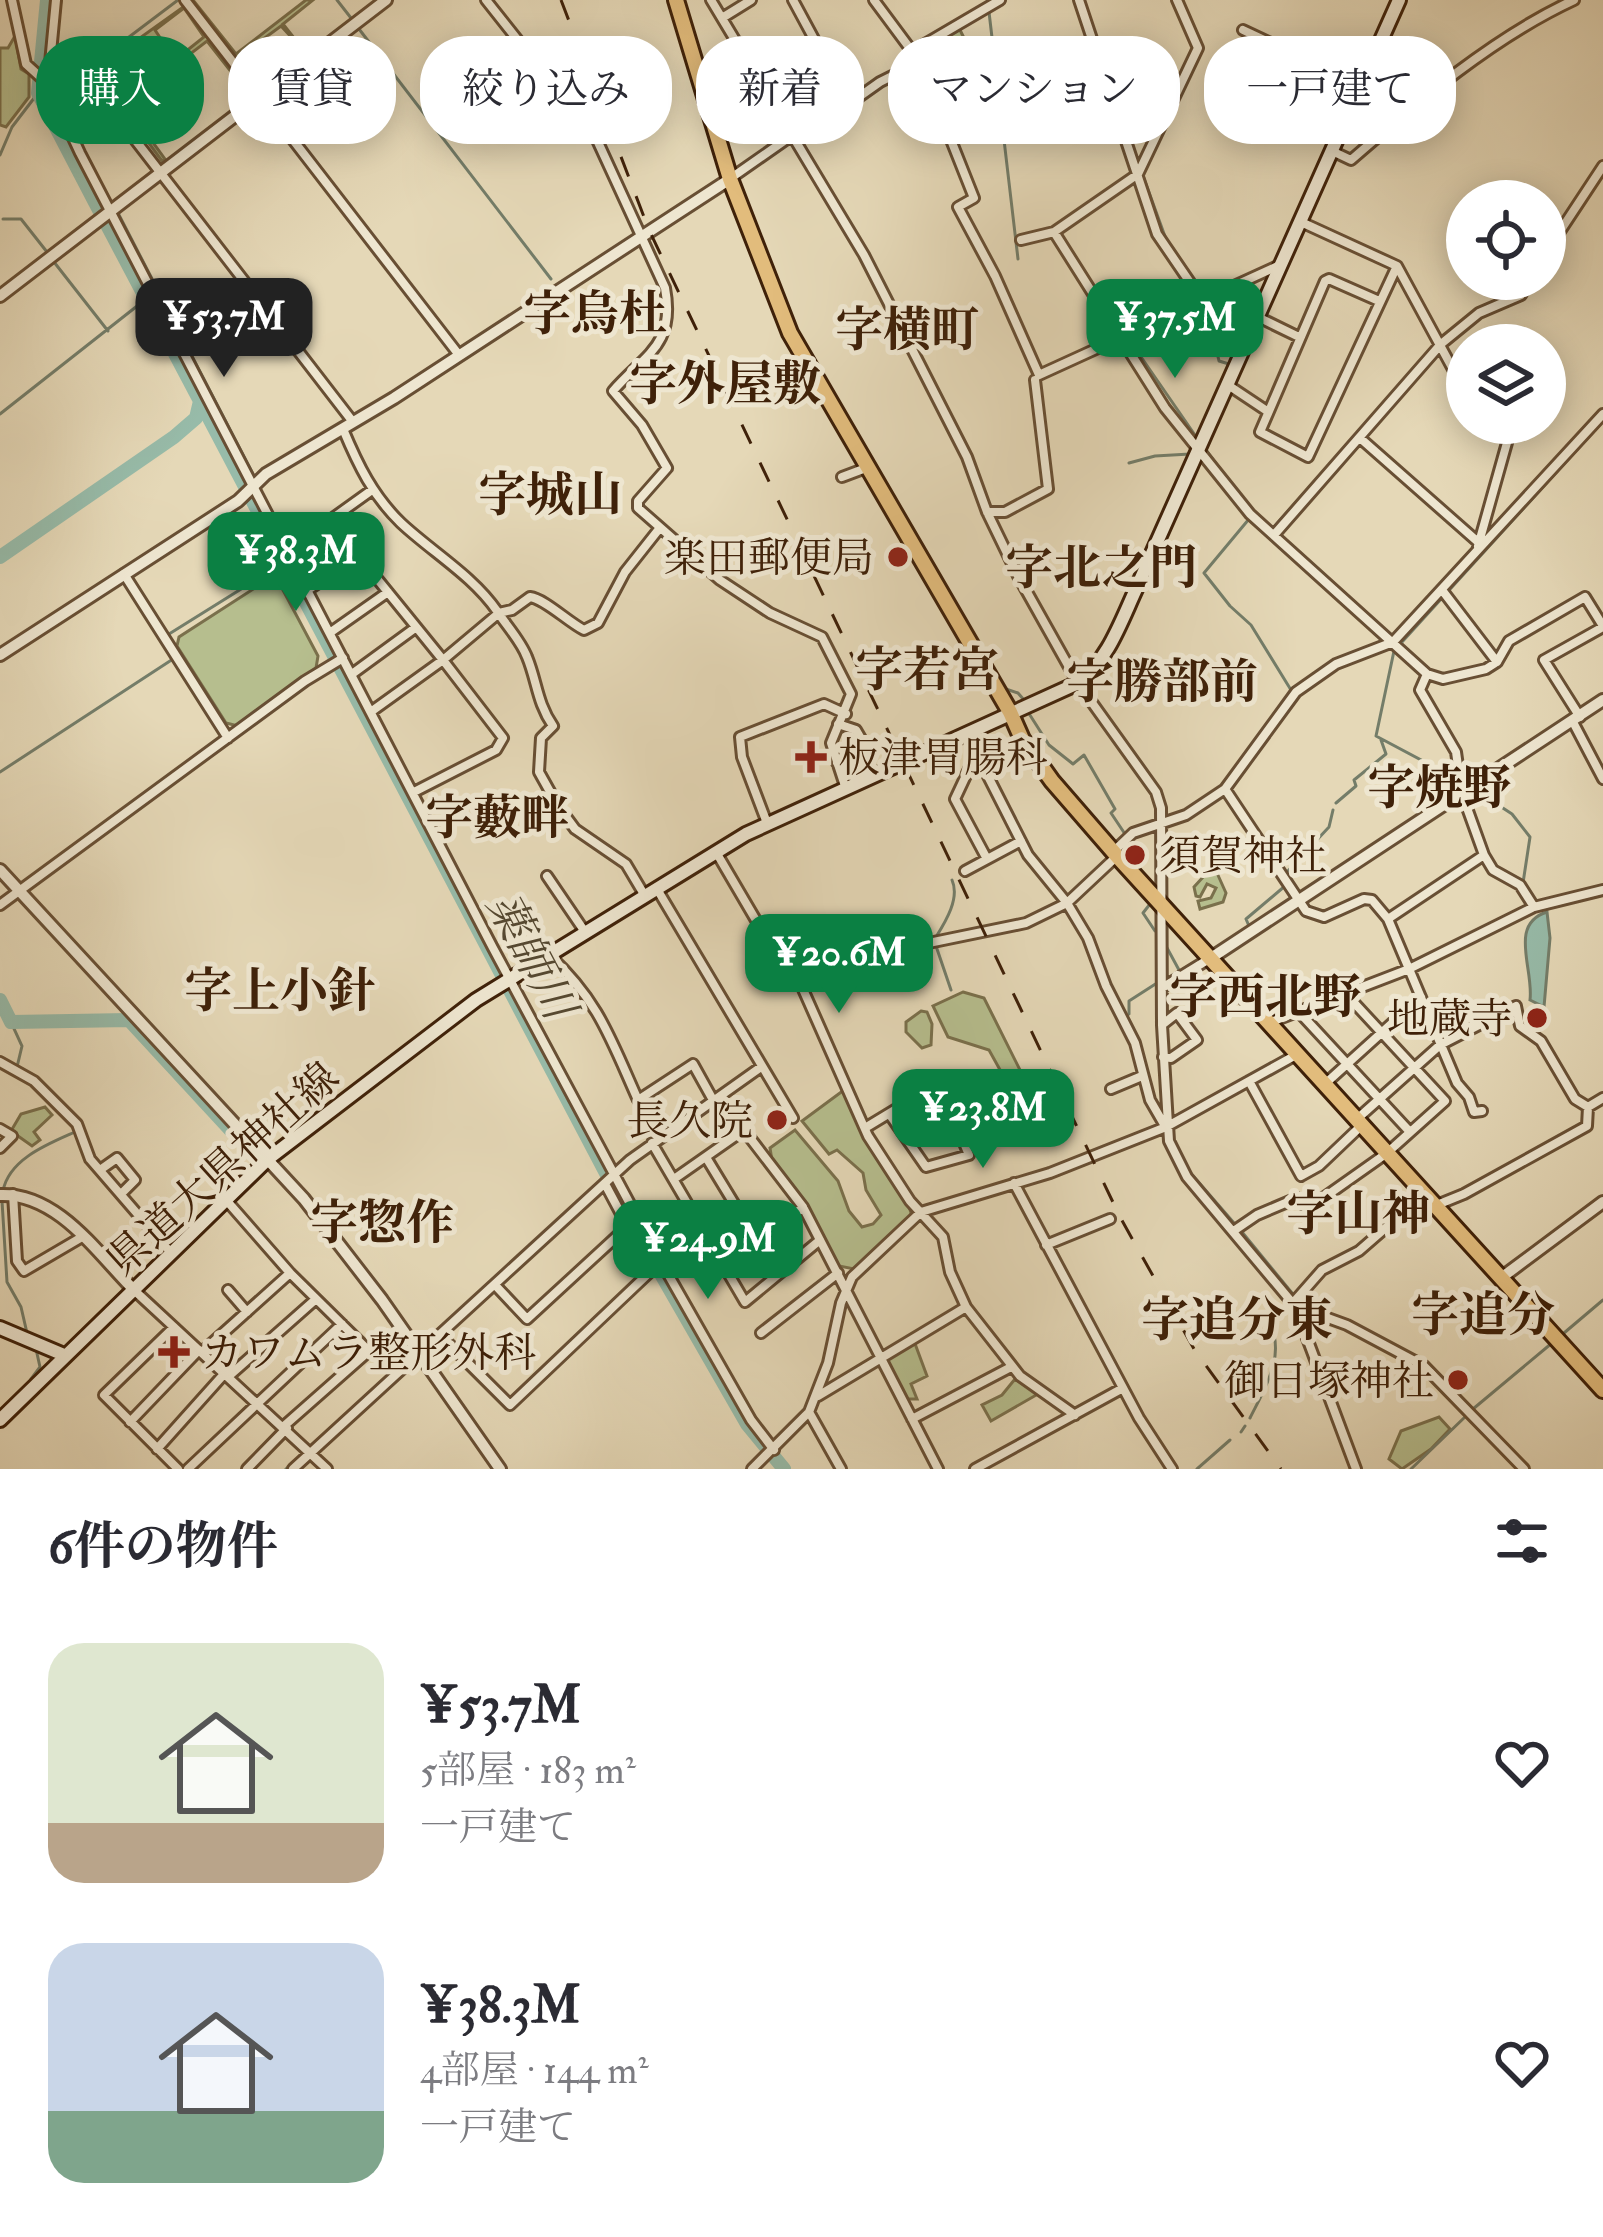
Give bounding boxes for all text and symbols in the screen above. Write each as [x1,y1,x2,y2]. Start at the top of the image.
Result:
chip: 購入 [36,36,204,144]
chip: 賃貸 [228,36,396,144]
chip: 絞り込み [420,36,672,144]
chip: 新着 [696,36,864,144]
chip: マンション [888,36,1180,144]
chip: 一戸建て [1204,36,1456,144]
map controls [1446,180,1566,444]
button: locate [1446,180,1566,300]
pin: ¥53.7M [126,278,322,380]
pin: ¥37.5M [1077,279,1273,381]
district label: 字烏杜 [523,285,667,345]
text: ¥53.7M [162,292,286,341]
text: ¥37.5M [1113,293,1237,342]
district label: 字横町 [835,301,979,361]
button: layers [1446,324,1566,444]
district label: 字外屋敷 [629,355,821,415]
district label: 字城山 [478,466,622,526]
pin: ¥38.3M [198,512,394,614]
text: ¥38.3M [235,526,357,575]
place label: 楽田郵便局 [664,533,874,585]
district label: 字北之門 [1005,539,1197,599]
marker: 楽田郵便局 [885,544,911,570]
district label: 字若宮 [855,641,999,701]
district label: 字勝部前 [1066,653,1258,713]
place label: 板津胃腸科 [838,733,1048,785]
marker: 板津胃腸科 [795,741,827,773]
district label: 字焼野 [1367,759,1511,819]
district label: 字藪畔 [425,789,569,849]
place label: 須賀神社 [1159,831,1327,883]
marker: 須賀神社 [1122,842,1148,868]
water label: 薬師川 [474,883,589,1033]
pin: ¥20.6M [741,914,937,1016]
text: ¥20.6M [772,928,906,977]
district label: 字上小針 [184,962,376,1022]
district label: 字西北野 [1169,968,1361,1028]
place label: 地蔵寺 [1387,994,1513,1046]
marker: 地蔵寺 [1524,1005,1550,1031]
street label: 県道大県神社線 [97,1052,350,1287]
pin: ¥23.8M [885,1069,1081,1171]
text: ¥23.8M [919,1083,1047,1132]
place label: 長久院 [627,1096,753,1148]
marker: 長久院 [764,1107,790,1133]
district label: 字山神 [1286,1185,1430,1245]
district label: 字惣作 [310,1194,454,1254]
pin: ¥24.9M [610,1200,806,1302]
text: ¥24.9M [640,1214,776,1263]
district label: 字追分 [1411,1286,1555,1346]
district label: 字追分東 [1141,1291,1333,1351]
place label: カワムラ整形外科 [201,1328,537,1380]
marker: カワムラ整形外科 [158,1336,190,1368]
place label: 御日塚神社 [1224,1356,1434,1408]
marker: 御日塚神社 [1445,1367,1471,1393]
icon: filters [1489,1508,1555,1574]
text: 6件の物件 [48,1515,278,1579]
text: ¥53.7M [420,1674,581,1738]
icon: home [144,1691,288,1835]
icon: heart [1489,1730,1555,1796]
text: 5部屋 · 183 m² [420,1746,636,1795]
text: 一戸建て [420,1803,576,1852]
text: ¥38.3M [420,1974,581,2038]
icon: home [144,1991,288,2135]
icon: heart [1489,2030,1555,2096]
text: 4部屋 · 144 m² [420,2046,649,2095]
text: 一戸建て [420,2103,576,2152]

